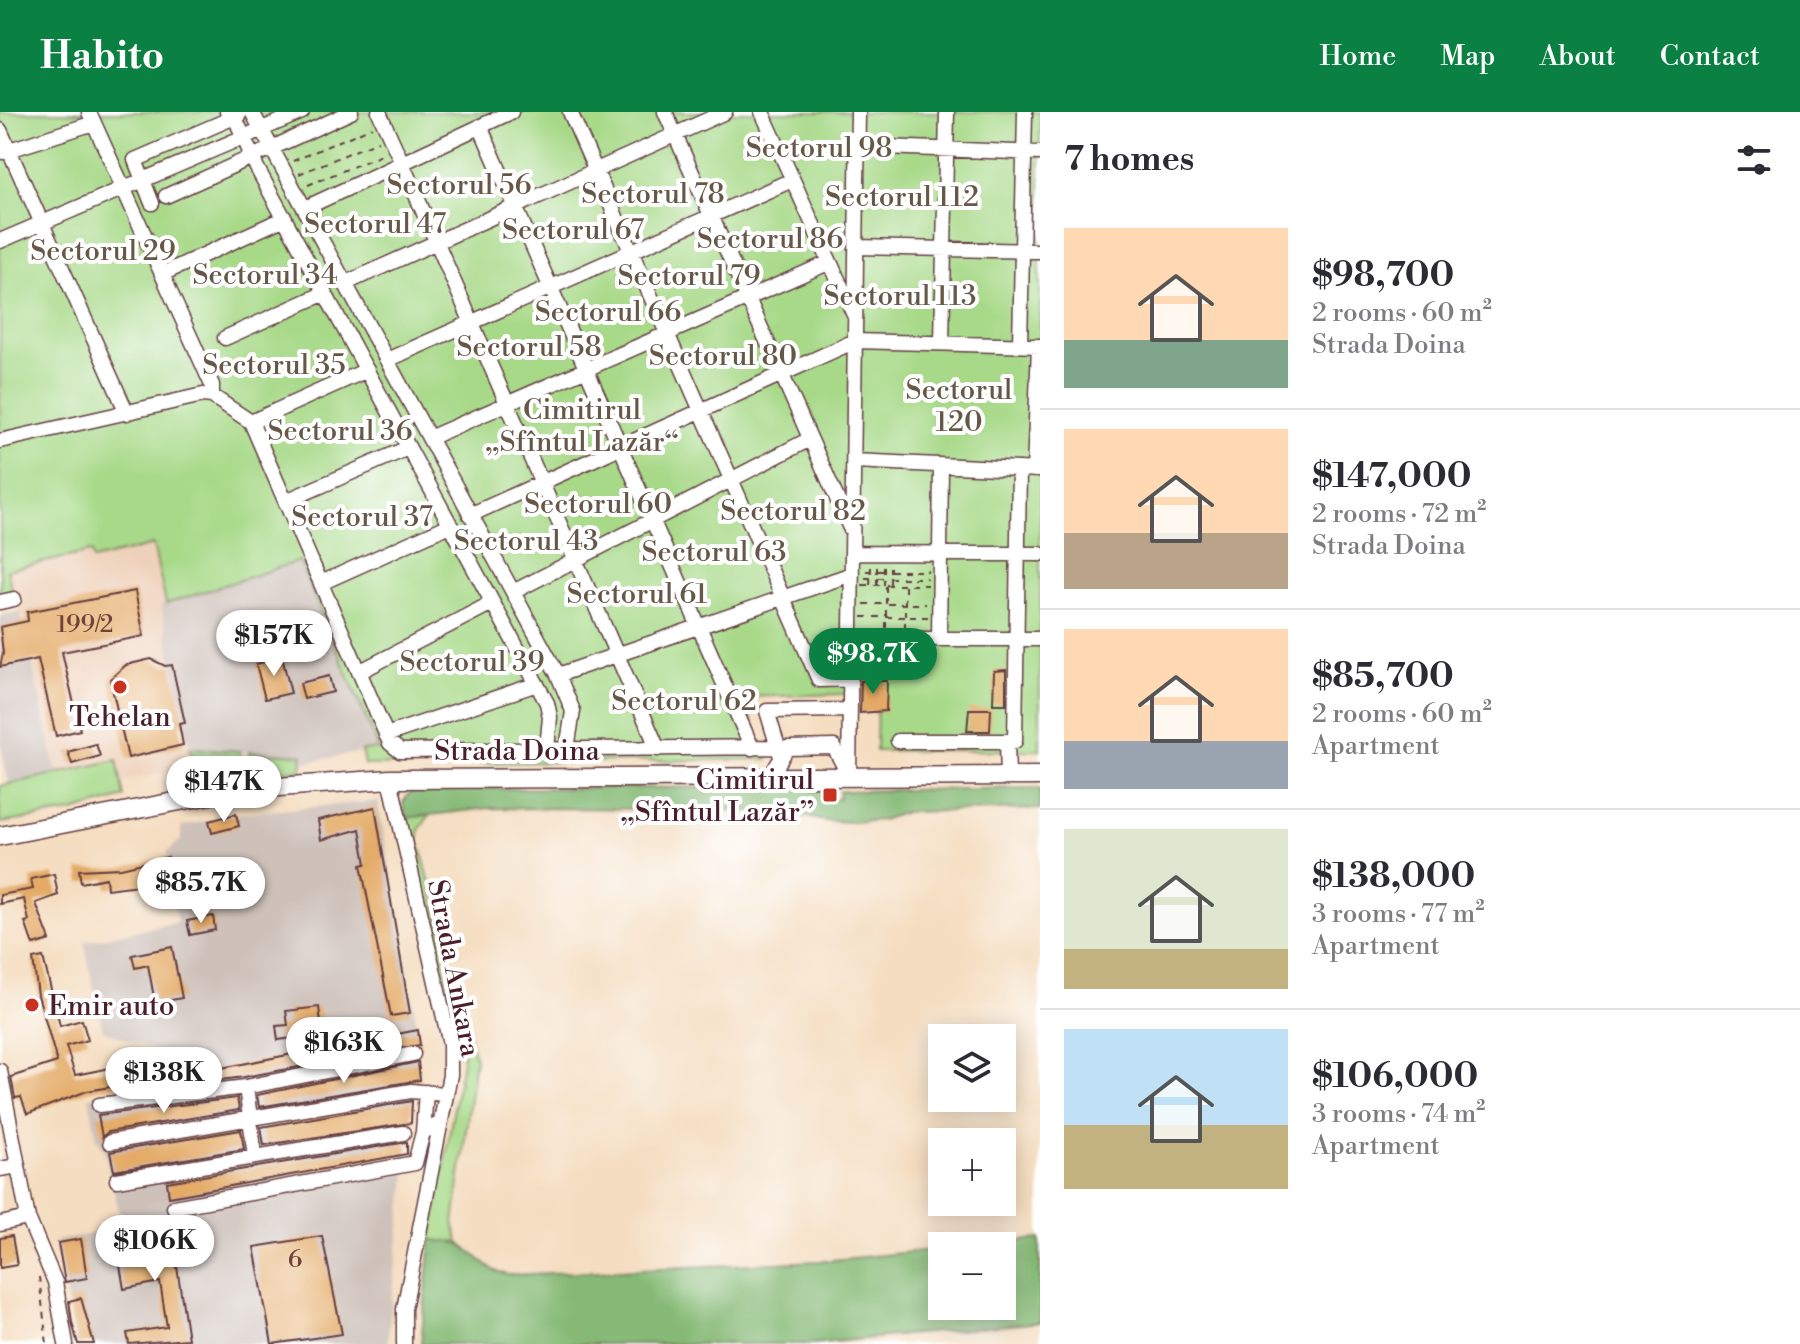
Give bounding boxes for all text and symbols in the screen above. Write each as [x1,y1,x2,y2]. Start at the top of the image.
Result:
text: Habito [40,33,164,80]
text: Home [1320,39,1396,74]
text: Map [1440,39,1495,74]
text: About [1539,39,1616,74]
text: Contact [1660,39,1760,74]
park label: Sectorul 98 [746,131,892,166]
icon: filters [1732,138,1776,182]
text: 7 homes [1064,139,1194,181]
park label: Sectorul 56 [387,168,532,203]
park label: Sectorul 78 [581,177,725,212]
park label: Sectorul 112 [825,180,979,215]
park label: Sectorul 47 [304,207,446,242]
park label: Sectorul 67 [502,213,644,248]
park label: Sectorul 86 [697,222,843,257]
park label: Sectorul 29 [30,234,176,269]
text: $98,700 [1312,255,1454,297]
park label: Sectorul 34 [192,258,338,293]
park label: Sectorul 79 [617,259,761,294]
icon: home [1128,260,1224,356]
park label: Sectorul 113 [823,279,977,314]
park label: Sectorul 66 [535,295,681,330]
text: 2 rooms · 60 m² [1312,297,1492,329]
text: Strada Doina [1312,329,1466,361]
park label: Sectorul 58 [456,330,602,365]
park label: Sectorul 80 [649,339,797,374]
park label: Sectorul 35 [202,348,346,383]
park label: Sectorul 120 [906,373,1012,440]
park label: Cimitirul „Sfîntul Lazăr“ [485,393,679,460]
park label: Sectorul 36 [268,414,413,449]
text: $147,000 [1312,456,1471,498]
icon: home [1128,461,1224,557]
park label: Sectorul 60 [524,487,672,522]
park label: Sectorul 82 [720,494,866,529]
text: 2 rooms · 72 m² [1312,498,1486,530]
park label: Sectorul 37 [291,500,433,535]
park label: Sectorul 43 [454,524,598,559]
text: Strada Doina [1312,530,1466,562]
park label: Sectorul 63 [642,535,787,570]
park label: Sectorul 61 [567,577,707,612]
house number: 199/2 [57,610,113,640]
pin: $157K [218,610,330,678]
text: $157K [234,620,314,652]
pin: $98.7K [808,628,938,696]
text: $98.7K [827,638,919,670]
park label: Sectorul 39 [400,645,545,680]
text: $85,700 [1312,656,1454,698]
icon: home [1128,661,1224,757]
marker: Tehelan [111,678,129,696]
park label: Sectorul 62 [611,684,757,719]
text: 2 rooms · 60 m² [1312,698,1492,730]
place label: Tehelan [69,700,171,735]
text: Apartment [1312,730,1440,762]
street label: Strada Doina [434,734,601,769]
pin: $147K [168,756,280,824]
place label: Cimitirul „Sfîntul Lazăr” [621,763,814,830]
text: $147K [184,766,264,798]
marker: Cimitirul „Sfîntul Lazăr” [821,786,839,804]
text: $138,000 [1312,856,1475,898]
pin: $85.7K [136,857,266,925]
icon: home [1128,861,1224,957]
text: $85.7K [155,867,247,899]
street label: Strada Ankara [419,877,488,1061]
text: 3 rooms · 77 m² [1312,898,1484,930]
text: Apartment [1312,930,1440,962]
place label: Emir auto [48,989,174,1024]
marker: Emir auto [23,996,41,1014]
pin: $163K [288,1017,400,1085]
map controls [928,1024,1016,1320]
button: layers [928,1024,1016,1112]
text: $163K [304,1027,384,1059]
pin: $138K [108,1047,220,1115]
text: $106,000 [1312,1056,1478,1098]
text: $138K [123,1057,205,1089]
icon: home [1128,1061,1224,1157]
text: 3 rooms · 74 m² [1312,1098,1485,1130]
button: + [928,1128,1016,1216]
text: Apartment [1312,1130,1440,1162]
pin: $106K [99,1215,211,1283]
text: $106K [113,1225,197,1257]
button: − [928,1232,1016,1320]
house number: 6 [288,1245,302,1275]

